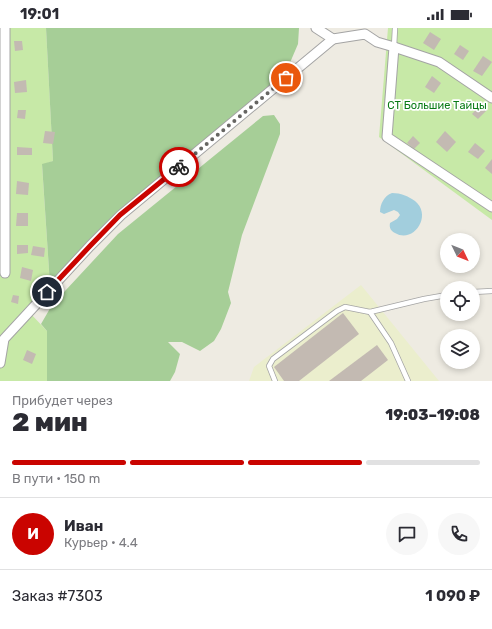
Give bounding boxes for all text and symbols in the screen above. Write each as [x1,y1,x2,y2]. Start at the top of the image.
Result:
text: 19:01 [20,5,59,23]
pin [269,61,303,95]
icon: bag [275,67,297,89]
park label: СТ Большие Тайцы [387,99,487,112]
courier [159,147,199,187]
icon: bike [168,156,190,178]
north arrow [440,233,480,273]
map controls [440,233,480,369]
pin [30,275,64,309]
icon: home [36,281,58,303]
button: locate [440,281,480,321]
button: layers [440,329,480,369]
text: Прибудет через [12,393,113,408]
text: 19:03–19:08 [385,406,480,424]
text: 2 мин [12,407,88,438]
text: В пути · 150 m [12,471,100,486]
button: chat [386,513,428,555]
button: phone [438,513,480,555]
text: Иван [64,517,103,535]
text: И [27,525,39,543]
text: Курьер · 4.4 [64,535,138,550]
text: Заказ #7303 [12,587,103,605]
text: 1 090 ₽ [425,587,480,605]

